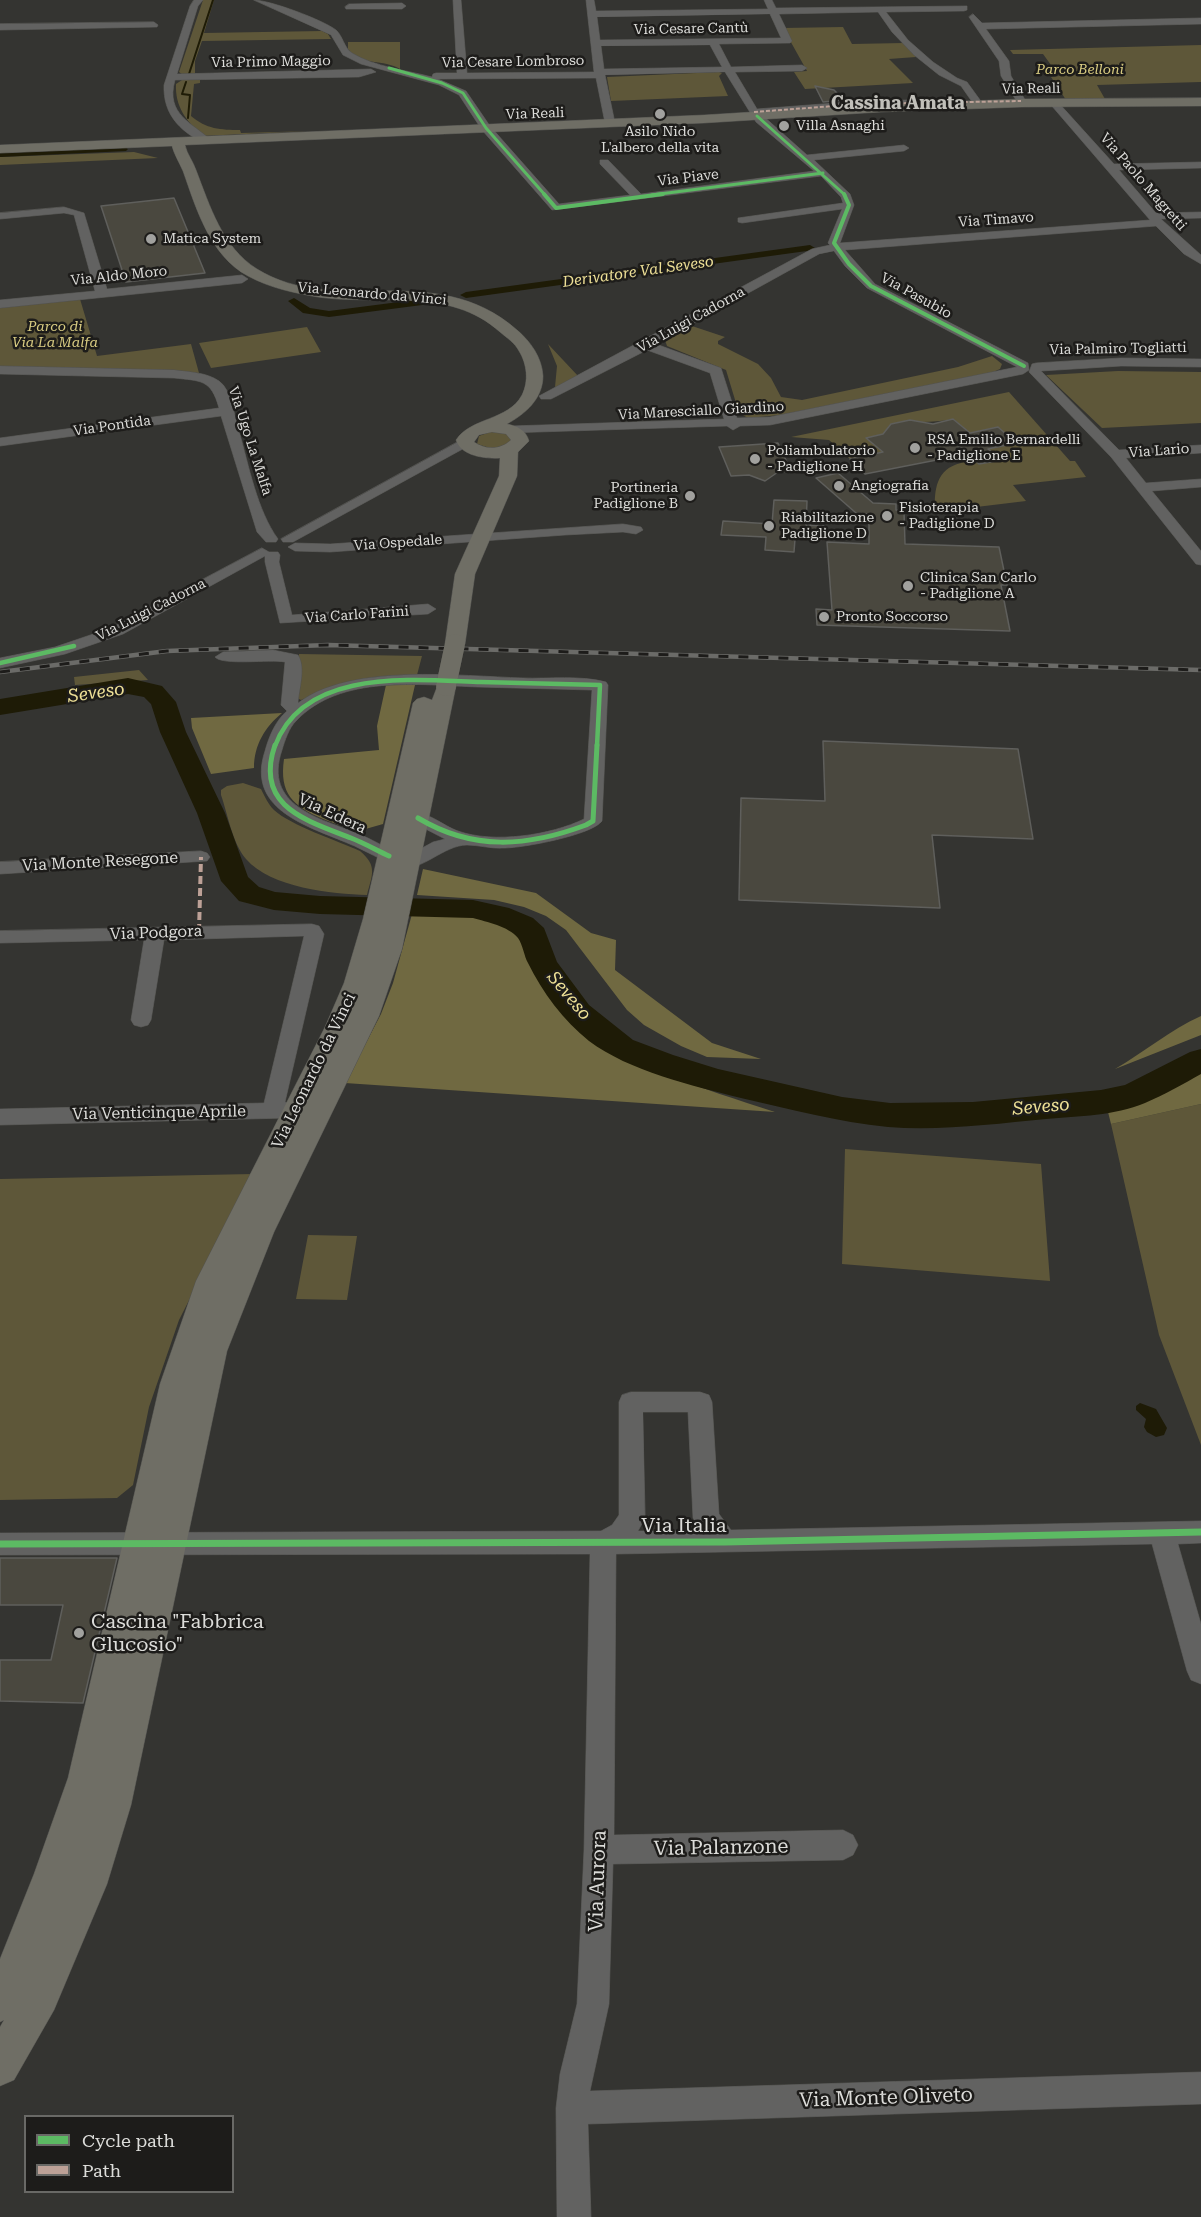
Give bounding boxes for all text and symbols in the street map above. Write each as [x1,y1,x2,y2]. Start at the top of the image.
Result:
street label: Via Cesare Cantù [633,20,749,38]
street label: Via Cesare Lombroso [442,52,584,72]
street label: Via Primo Maggio [211,53,331,71]
park label: Parco Belloni [1036,62,1124,78]
street label: Via Reali [1001,80,1061,98]
district label: Cassina Amata [831,93,965,115]
street label: Via Reali [505,105,565,123]
marker: Asilo Nido L'albero della vita [653,107,667,121]
place label: Villa Asnaghi [796,118,885,134]
marker: Villa Asnaghi [777,119,791,133]
place label: Asilo Nido L'albero della vita [601,124,719,156]
street label: Via Paolo Magretti [1096,130,1190,234]
street label: Via Piave [656,166,720,190]
street label: Via Timavo [958,209,1034,231]
place label: Matica System [163,231,261,247]
marker: Matica System [144,232,158,246]
water label: Derivatore Val Seveso [561,252,715,292]
street label: Via Aldo Moro [70,263,168,289]
street label: Via Pasubio [877,270,955,322]
street label: Via Leonardo da Vinci [297,279,447,309]
street label: Via Luigi Cadorna [634,283,748,357]
park label: Parco di Via La Malfa [12,319,98,352]
street label: Via Palmiro Togliatti [1049,339,1187,359]
street label: Via Ugo La Malfa [224,384,276,498]
street label: Via Maresciallo Giardino [618,398,784,424]
street label: Via Pontida [72,412,152,440]
place label: RSA Emilio Bernardelli - Padiglione E [927,432,1081,464]
marker: RSA Emilio Bernardelli - Padiglione E [908,441,922,455]
street label: Via Lario [1128,441,1190,461]
place label: Poliambulatorio - Padiglione H [767,443,875,476]
marker: Poliambulatorio - Padiglione H [748,452,762,466]
place label: Angiografia [851,478,929,494]
marker: Angiografia [832,479,846,493]
place label: Portineria Padiglione B [594,480,678,512]
marker: Portineria Padiglione B [683,489,697,503]
place label: Fisioterapia - Padiglione D [899,500,995,532]
marker: Fisioterapia - Padiglione D [880,509,894,523]
place label: Riabilitazione Padiglione D [781,510,874,542]
marker: Riabilitazione Padiglione D [762,519,776,533]
street label: Via Ospedale [353,532,443,554]
place label: Clinica San Carlo - Padiglione A [920,570,1037,602]
street label: Via Luigi Cadorna [93,575,209,645]
marker: Clinica San Carlo - Padiglione A [901,579,915,593]
street label: Via Carlo Farini [304,603,410,627]
place label: Pronto Soccorso [836,609,948,625]
marker: Pronto Soccorso [817,610,831,624]
water label: Seveso [66,678,126,708]
street label: Via Edera [295,790,369,838]
street label: Via Monte Resegone [21,848,179,876]
street label: Via Podgora [109,922,203,944]
water label: Seveso [542,967,596,1025]
street label: Via Leonardo da Vinci [268,990,360,1152]
water label: Seveso [1012,1094,1070,1120]
street label: Via Venticinque Aprile [72,1102,246,1124]
street label: Via Italia [641,1514,727,1538]
place label: Cascina "Fabbrica Glucosio" [91,1610,264,1657]
marker: Cascina "Fabbrica Glucosio" [72,1626,86,1640]
street label: Via Aurora [584,1830,612,1932]
street label: Via Palanzone [653,1835,789,1861]
street label: Via Monte Oliveto [799,2083,973,2113]
legend [24,2115,234,2193]
text: Cycle path [82,2130,175,2151]
text: Path [82,2160,121,2181]

